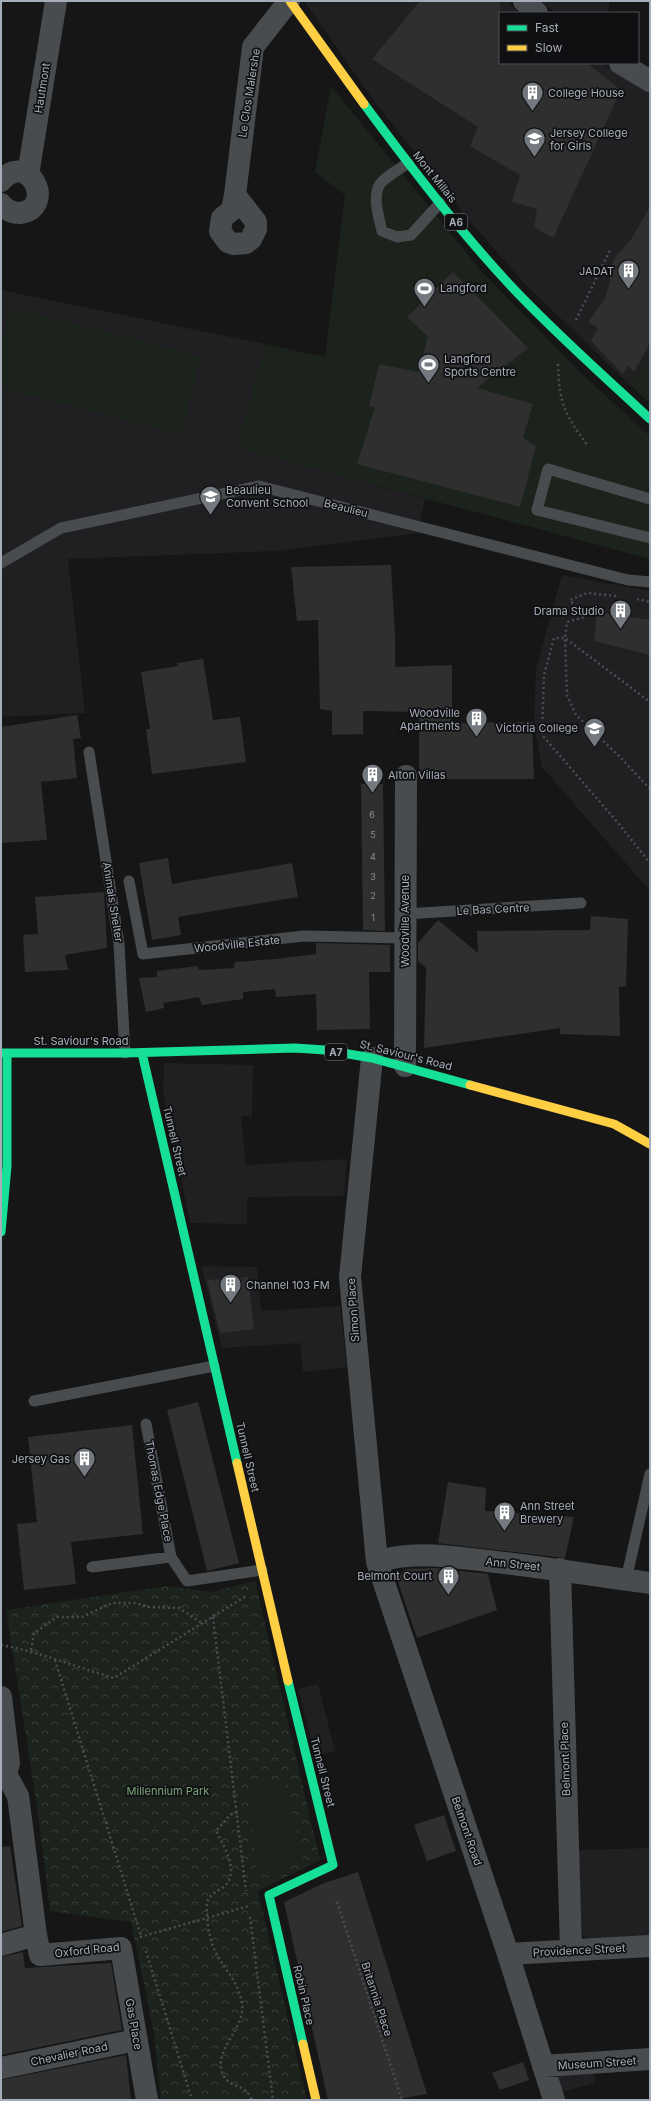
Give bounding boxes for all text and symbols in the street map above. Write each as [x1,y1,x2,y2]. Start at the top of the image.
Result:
legend [499,12,639,64]
text: Fast [535,20,559,35]
text: Slow [535,40,563,55]
street label: Le Clos Malershe [235,47,263,139]
street label: Hautmont [31,61,53,114]
building icon: College House [520,80,546,113]
place label: College House [548,86,624,100]
school or university icon: Jersey College for Girls [522,126,548,159]
place label: Jersey College for Girls [550,126,628,153]
street label: Mont Millais [410,148,460,206]
road number: A6 [445,214,467,230]
building icon: JADAT [616,258,642,291]
place label: JADAT [579,264,614,278]
sports icon: Langford [411,275,437,308]
place label: Langford [440,281,487,295]
sports icon: Langford Sports Centre [416,352,442,385]
place label: Langford Sports Centre [444,352,516,379]
school or university icon: Beaulieu Convent School [198,483,224,516]
place label: Beaulieu Convent School [226,483,308,510]
street label: Beaulieu [323,496,369,520]
building icon: Drama Studio [607,598,633,631]
place label: Drama Studio [534,604,604,618]
place label: Woodville Apartments [400,706,460,733]
building icon: Woodville Apartments [463,706,489,739]
school or university icon: Victoria College [581,715,607,748]
place label: Victoria College [496,721,578,735]
building icon: Alton Villas [359,762,385,795]
place label: Alton Villas [388,768,446,782]
house number: 6 [369,809,375,820]
house number: 5 [370,829,376,840]
house number: 4 [370,851,376,862]
street label: Animals Shelter [100,861,126,943]
house number: 3 [370,871,376,882]
street label: Woodville Avenue [398,875,412,967]
house number: 2 [370,890,376,901]
street label: Le Bas Centre [456,900,530,918]
house number: 1 [371,912,375,923]
street label: Woodville Estate [193,933,281,955]
street label: St. Saviour's Road [34,1034,128,1048]
street label: St. Saviour's Road [358,1037,454,1073]
road number: A7 [325,1044,347,1060]
street label: Tunnell Street [160,1105,190,1178]
building icon: Channel 103 FM [218,1272,244,1305]
place label: Channel 103 FM [246,1278,330,1292]
street label: Simon Place [344,1278,362,1342]
street label: Tunnell Street [233,1421,263,1494]
street label: Thomas Edge Place [142,1439,176,1543]
building icon: Jersey Gas [72,1446,98,1479]
place label: Jersey Gas [12,1452,70,1466]
building icon: Ann Street Brewery [492,1499,518,1532]
place label: Ann Street Brewery [520,1499,575,1526]
street label: Ann Street [485,1554,541,1574]
building icon: Belmont Court [435,1563,461,1596]
place label: Belmont Court [357,1569,432,1583]
street label: Belmont Place [557,1722,573,1796]
street label: Tunnell Street [308,1736,339,1809]
park label: Millennium Park [127,1784,209,1798]
street label: Belmont Road [449,1795,485,1867]
street label: Oxford Road [54,1940,120,1960]
street label: Providence Street [532,1941,626,1959]
street label: Britannia Place [358,1960,396,2038]
street label: Robin Place [290,1964,318,2026]
street label: Gas Place [123,1997,145,2051]
street label: Chevalier Road [29,2039,109,2069]
street label: Museum Street [557,2053,637,2073]

